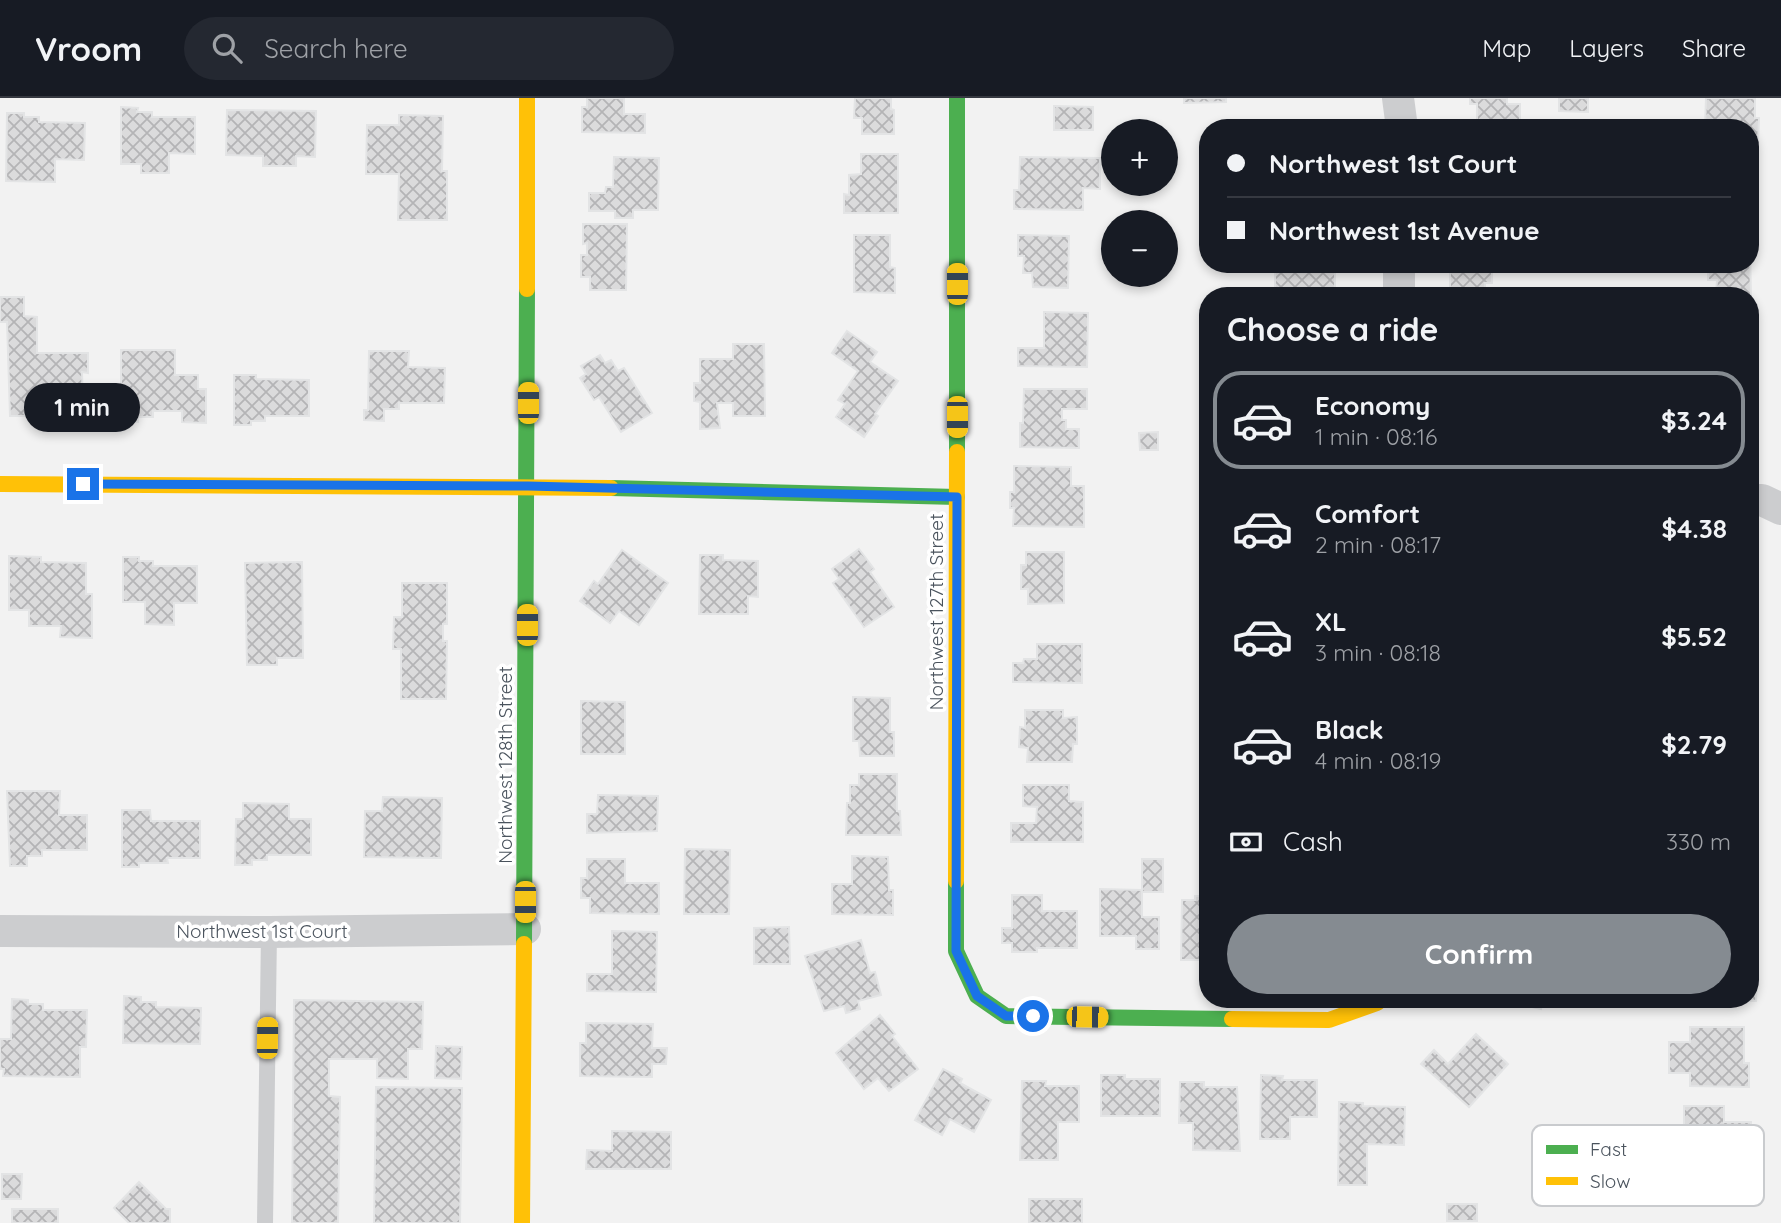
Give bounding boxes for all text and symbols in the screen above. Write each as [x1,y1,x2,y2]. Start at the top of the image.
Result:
search box [184,17,674,80]
text: Vroom [35,28,142,69]
icon: search [208,29,246,67]
text: Search here [264,32,408,65]
text: Map [1482,33,1531,63]
text: Layers [1569,33,1644,63]
text: Share [1682,33,1746,63]
map controls [1101,119,1178,287]
button: + [1101,119,1178,196]
text: Northwest 1st Court [1269,147,1518,180]
button: − [1101,210,1178,287]
text: Northwest 1st Avenue [1269,214,1540,247]
car [947,263,968,305]
text: Choose a ride [1227,309,1439,349]
callout: 1 min [25,382,141,432]
car [518,382,539,424]
icon: car [1231,389,1294,452]
text: Economy [1315,389,1430,422]
text: 1 min [54,393,110,422]
car [947,396,968,438]
text: $3.24 [1661,404,1727,437]
text: 1 min · 08:16 [1315,422,1437,451]
route end [67,468,99,500]
icon: car [1231,497,1294,560]
text: Comfort [1315,497,1420,530]
text: $4.38 [1662,512,1727,545]
street label: Northwest 127th Street [924,514,948,710]
text: 2 min · 08:17 [1315,530,1441,559]
car [517,604,538,646]
icon: car [1231,605,1294,668]
text: XL [1315,605,1347,638]
text: $5.52 [1661,620,1727,653]
text: 3 min · 08:18 [1315,638,1441,667]
street label: Northwest 128th Street [493,666,517,864]
icon: car [1231,713,1294,776]
text: Black [1315,713,1384,746]
text: $2.79 [1661,728,1727,761]
text: 4 min · 08:19 [1315,746,1441,775]
icon: cash [1227,823,1265,861]
text: Cash [1283,825,1343,858]
text: 330 m [1666,827,1731,856]
car [515,881,536,923]
button: Confirm [1227,914,1731,994]
street label: Northwest 1st Court [176,919,348,943]
route start [1017,1000,1049,1032]
car [1066,1006,1109,1028]
car [257,1017,278,1059]
legend [1532,1125,1764,1206]
text: Fast [1590,1137,1627,1161]
text: Slow [1590,1169,1631,1193]

